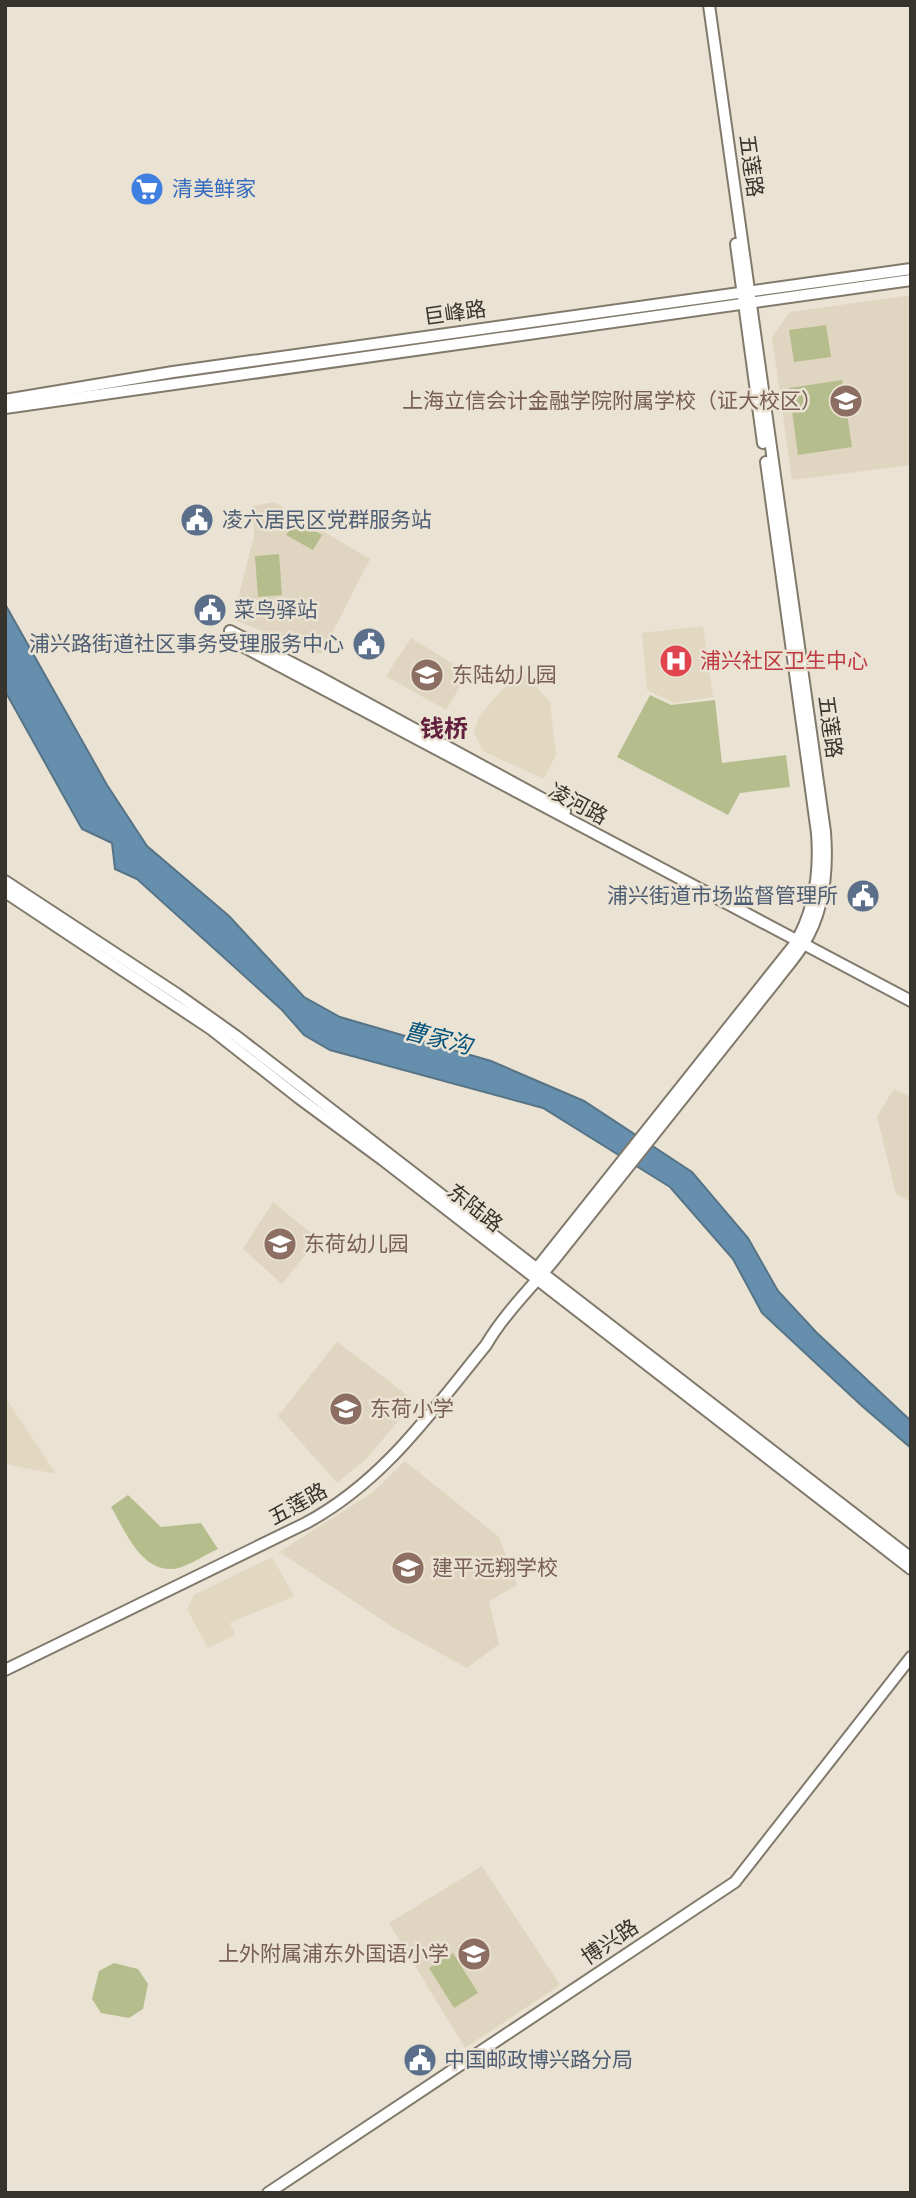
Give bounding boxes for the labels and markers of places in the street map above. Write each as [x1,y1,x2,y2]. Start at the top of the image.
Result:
supermarket icon: 清美鲜家 [128,170,166,208]
place label: 清美鲜家 [172,176,256,202]
school or university icon: 上海立信会计金融学院附属学校（证大校区） [827,382,865,420]
place label: 上海立信会计金融学院附属学校（证大校区） [402,388,822,414]
public building icon: 凌六居民区党群服务站 [178,501,216,539]
place label: 凌六居民区党群服务站 [222,507,432,533]
public building icon: 菜鸟驿站 [191,591,229,629]
place label: 菜鸟驿站 [234,597,318,623]
public building icon: 浦兴路街道社区事务受理服务中心 [350,625,388,663]
place label: 浦兴路街道社区事务受理服务中心 [29,631,344,657]
hospital icon: 浦兴社区卫生中心 [657,642,695,680]
place label: 浦兴社区卫生中心 [700,648,868,674]
school or university icon: 东陆幼儿园 [408,656,446,694]
place label: 东陆幼儿园 [452,662,557,688]
public building icon: 浦兴街道市场监督管理所 [844,877,882,915]
place label: 浦兴街道市场监督管理所 [607,883,838,909]
school or university icon: 东荷幼儿园 [261,1225,299,1263]
place label: 东荷幼儿园 [304,1231,409,1257]
school or university icon: 东荷小学 [327,1390,365,1428]
place label: 东荷小学 [370,1396,454,1422]
school or university icon: 建平远翔学校 [389,1549,427,1587]
place label: 建平远翔学校 [432,1555,558,1581]
school or university icon: 上外附属浦东外国语小学 [455,1935,493,1973]
place label: 上外附属浦东外国语小学 [218,1941,449,1967]
public building icon: 中国邮政博兴路分局 [401,2041,439,2079]
place label: 中国邮政博兴路分局 [444,2047,633,2073]

